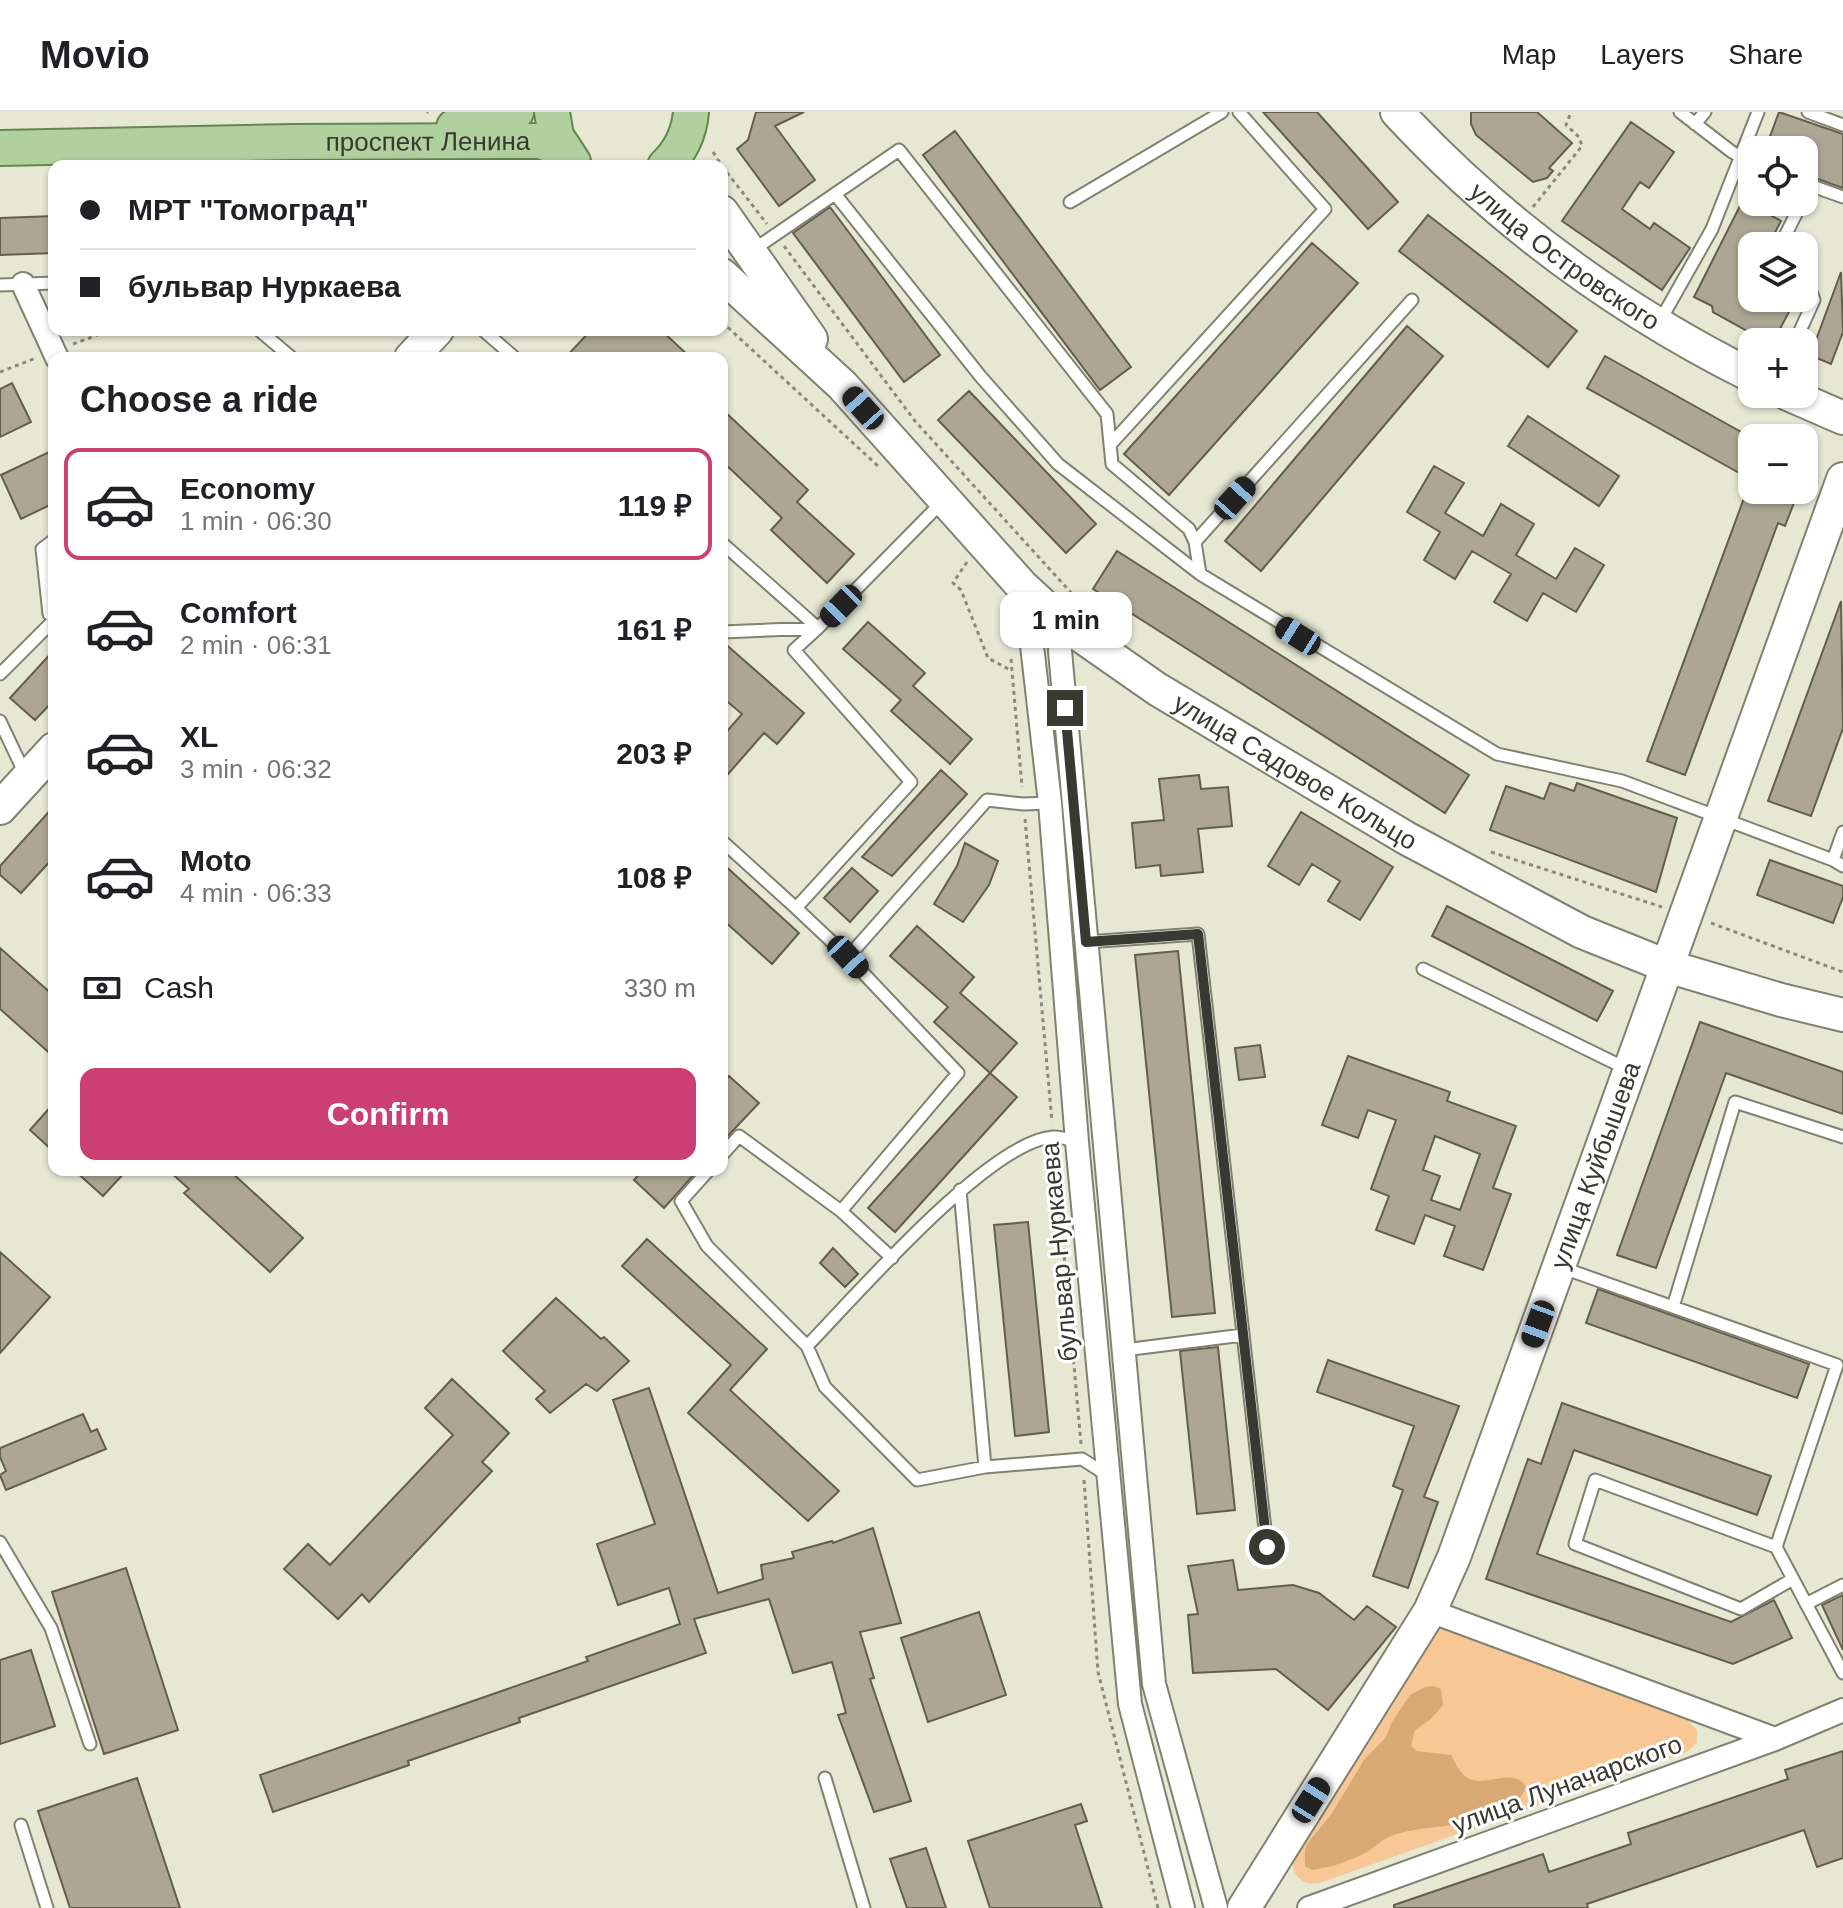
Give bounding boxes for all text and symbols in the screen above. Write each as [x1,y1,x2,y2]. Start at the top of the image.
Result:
text: Movio [40,34,150,76]
text: Map [1502,39,1556,70]
text: Layers [1600,39,1684,70]
text: Share [1728,39,1803,70]
street label: проспект Ленина [326,126,531,157]
map controls [1738,136,1818,504]
button: locate [1738,136,1818,216]
street label: улица Островского [1464,176,1665,336]
text: МРТ "Томоград" [128,193,369,226]
button: layers [1738,232,1818,312]
text: бульвар Нуркаева [128,270,401,303]
button: + [1738,328,1818,408]
text: Choose a ride [80,379,318,420]
car [838,382,888,434]
button: − [1738,424,1818,504]
icon: car [84,468,156,540]
text: Economy [180,472,315,505]
car [1210,472,1260,524]
text: 119 ₽ [618,489,692,522]
text: 1 min · 06:30 [180,506,332,536]
car [816,580,866,632]
icon: car [84,592,156,664]
callout: 1 min [999,592,1131,648]
text: Comfort [180,596,297,629]
text: 1 min [1032,605,1100,635]
text: 161 ₽ [616,613,692,646]
car [1271,613,1325,659]
text: 2 min · 06:31 [180,630,332,660]
street label: улица Садовое Кольцо [1168,687,1422,856]
route end [1047,690,1083,726]
icon: car [84,716,156,788]
text: XL [180,720,218,753]
text: 203 ₽ [616,737,692,770]
text: 3 min · 06:32 [180,754,332,784]
icon: car [84,840,156,912]
text: Moto [180,844,252,877]
text: 108 ₽ [616,861,692,894]
text: 4 min · 06:33 [180,878,332,908]
car [823,931,873,983]
icon: cash [80,966,124,1010]
text: Cash [144,971,214,1004]
text: 330 m [624,973,696,1003]
street label: улица Куйбышева [1544,1057,1647,1273]
button: Confirm [80,1068,696,1160]
street label: бульвар Нуркаева [1034,1141,1084,1363]
car [1519,1297,1557,1351]
route start [1249,1529,1285,1565]
street label: улица Луначарского [1448,1728,1686,1840]
car [1288,1773,1334,1827]

